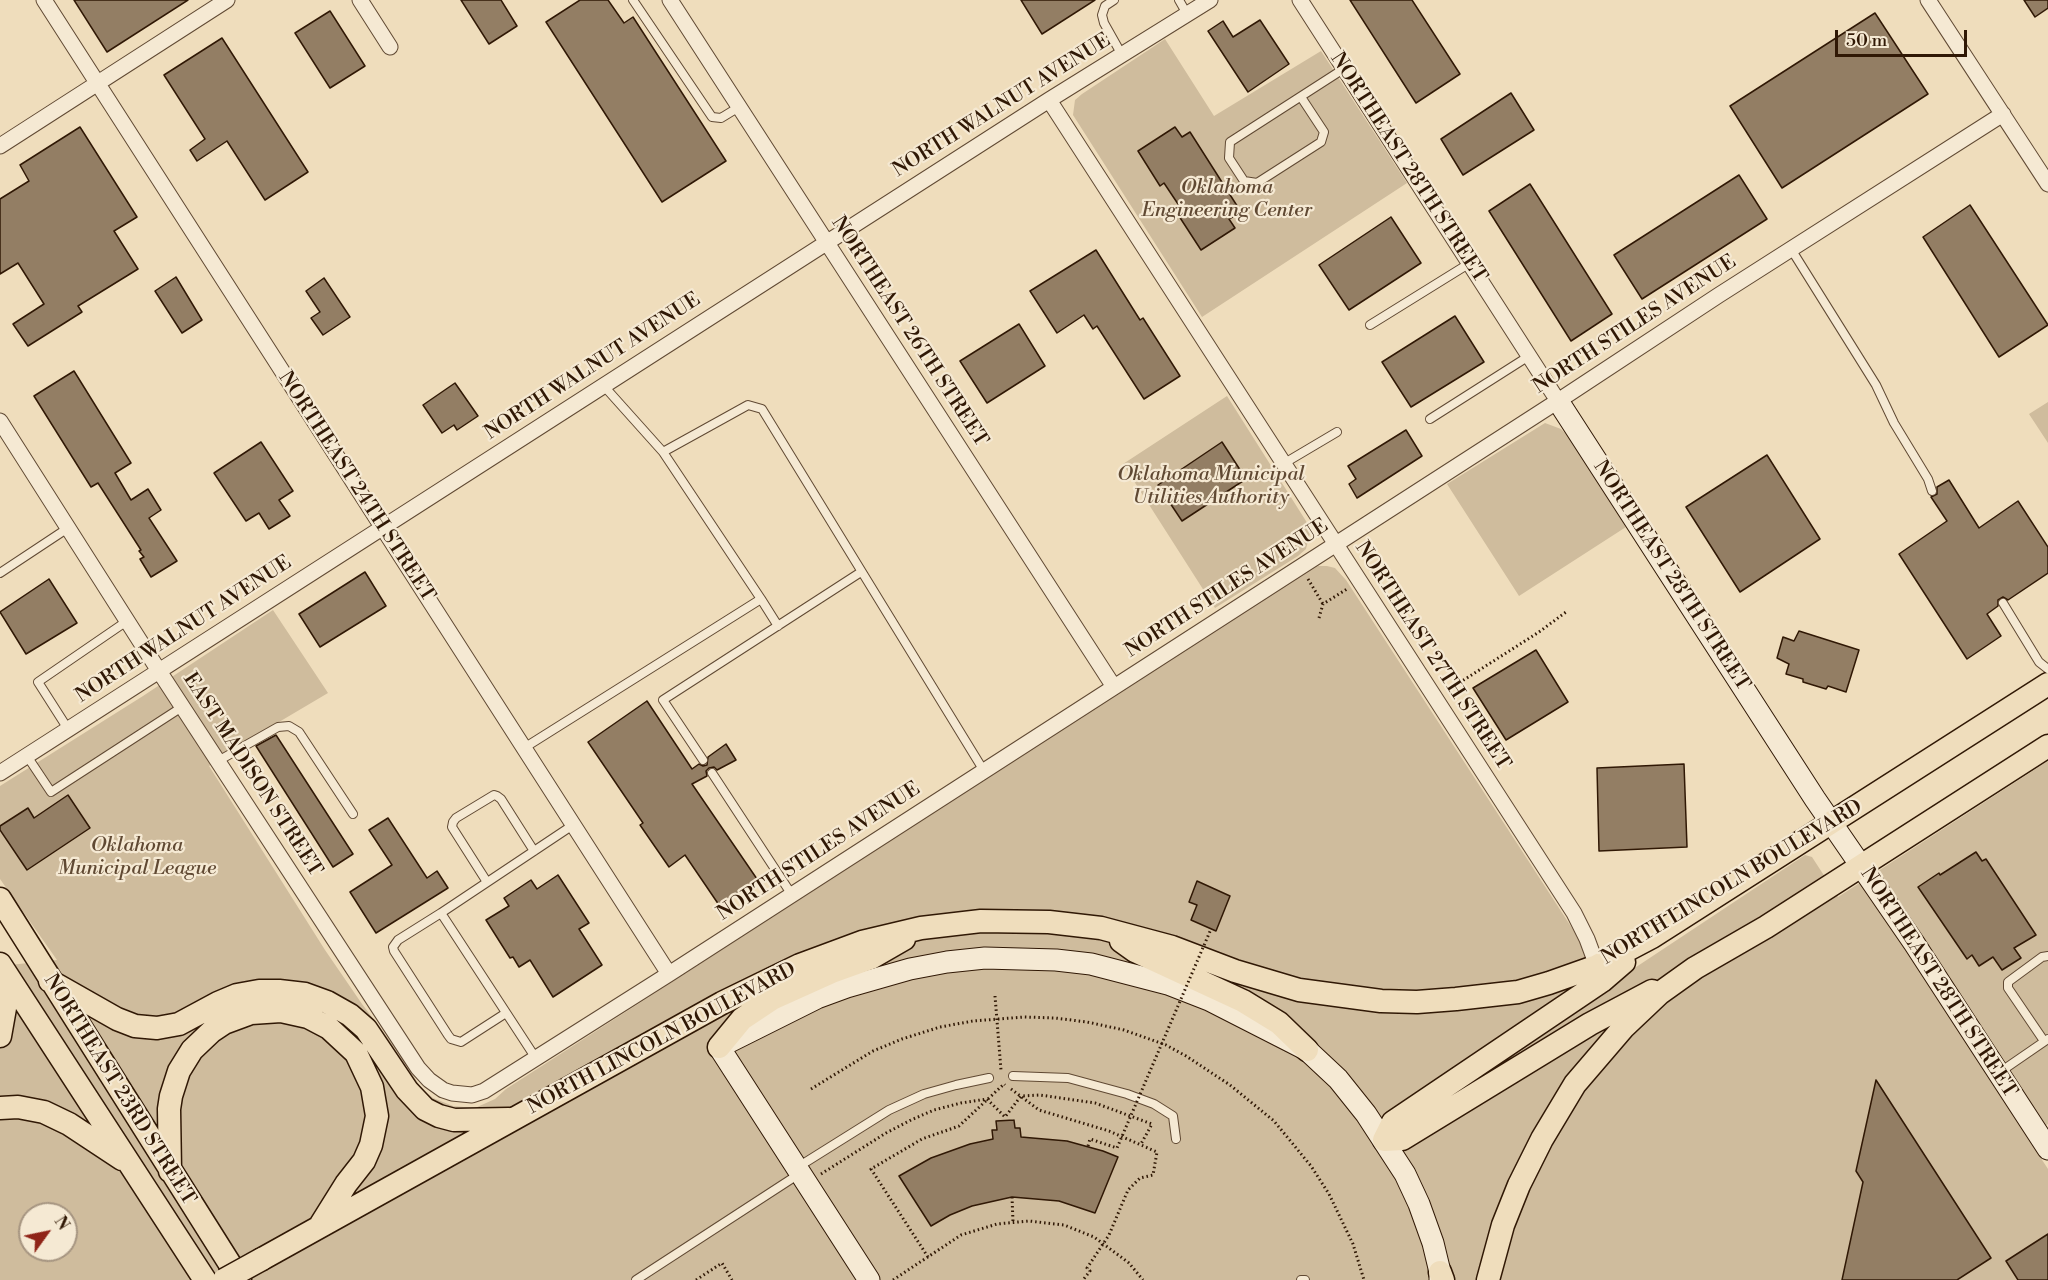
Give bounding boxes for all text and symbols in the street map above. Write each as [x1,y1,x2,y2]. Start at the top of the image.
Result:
scale bar [1838,18,1970,56]
street label: NORTH WALNUT AVENUE [889,29,1115,183]
text: 50 m [1846,29,1887,52]
street label: NORTHEAST 28TH STREET [1324,48,1492,288]
park label: Oklahoma Engineering Center [1142,176,1312,223]
street label: NORTHEAST 26TH STREET [826,212,992,452]
street label: NORTH STILES AVENUE [1529,250,1741,400]
street label: NORTH WALNUT AVENUE [481,288,705,446]
street label: NORTHEAST 24TH STREET [273,367,439,607]
street label: NORTHEAST 28TH STREET [1587,456,1755,696]
park label: Oklahoma Municipal Utilities Authority [1117,463,1305,510]
street label: NORTH STILES AVENUE [1121,514,1333,664]
street label: NORTHEAST 27TH STREET [1349,537,1515,775]
street label: NORTH WALNUT AVENUE [72,551,296,709]
street label: EAST MADISON STREET [177,669,327,881]
street label: NORTH STILES AVENUE [713,777,925,927]
street label: NORTH LINCOLN BOULEVARD [1597,795,1867,971]
park label: Oklahoma Municipal League [58,834,216,881]
street label: NORTHEAST 28TH STREET [1854,863,2022,1103]
street label: NORTH LINCOLN BOULEVARD [524,958,800,1120]
street label: NORTHEAST 23RD STREET [38,970,200,1210]
north arrow [18,1202,78,1262]
text: N [50,1213,73,1234]

